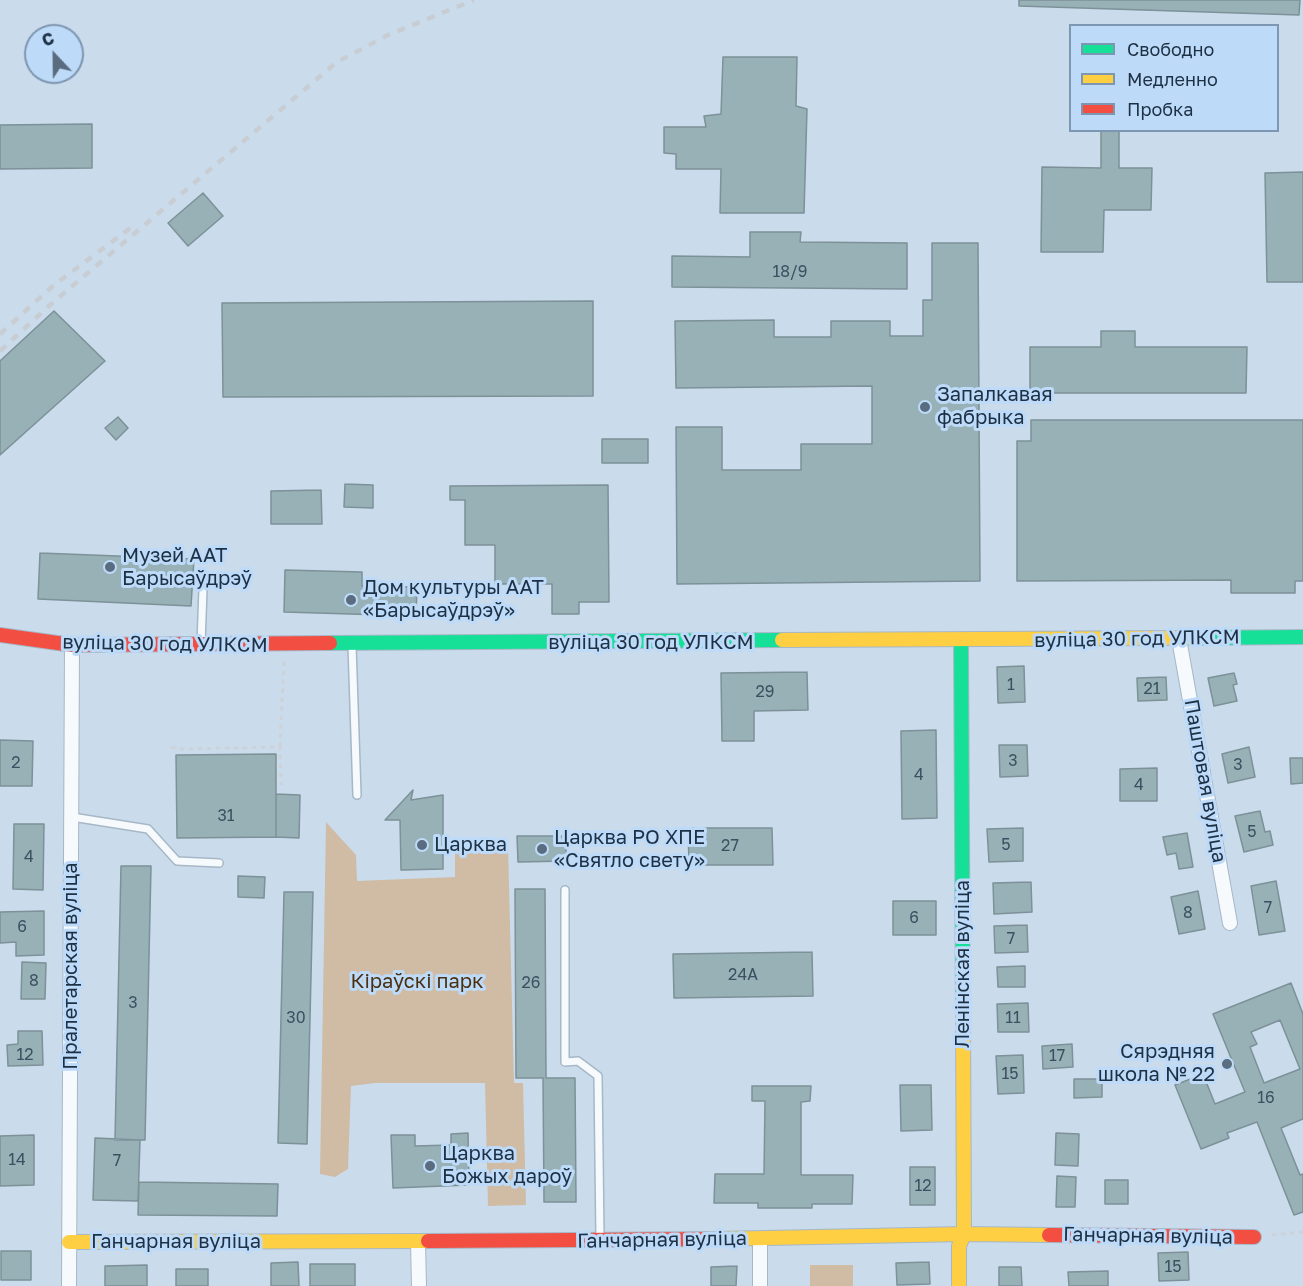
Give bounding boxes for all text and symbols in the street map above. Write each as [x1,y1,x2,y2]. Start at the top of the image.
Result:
north arrow [24,24,84,84]
legend [1069,24,1279,132]
text: С [39,28,57,51]
text: Свободно [1127,38,1214,60]
text: Медленно [1127,68,1218,90]
text: Пробка [1127,98,1193,120]
house number: 18/9 [773,262,807,282]
place label: Запалкавая фабрыка [937,383,1053,430]
marker: Запалкавая фабрыка [918,400,932,414]
place label: Музей ААТ Барысаўдрэў [122,544,252,591]
marker: Музей ААТ Барысаўдрэў [103,560,117,574]
place label: Дом культуры ААТ «Барысаўдрэў» [363,576,544,623]
marker: Дом культуры ААТ «Барысаўдрэў» [344,593,358,607]
street label: вуліца 30 год УЛКСМ [1034,625,1240,653]
street label: вуліца 30 год УЛКСМ [62,630,268,658]
street label: вуліца 30 год УЛКСМ [548,631,754,655]
house number: 1 [1007,675,1015,695]
house number: 21 [1143,679,1161,699]
house number: 29 [756,682,774,702]
street label: Паштовая вуліца [1179,697,1231,865]
house number: 3 [1008,751,1018,771]
house number: 2 [11,753,21,773]
house number: 3 [1233,755,1243,775]
house number: 4 [914,765,924,785]
house number: 4 [1134,775,1144,795]
house number: 31 [217,806,235,826]
house number: 5 [1247,822,1257,842]
place label: Царква РО ХПЕ «Святло свету» [554,826,705,873]
place label: Царква [434,833,507,857]
house number: 5 [1001,835,1011,855]
house number: 27 [721,836,739,856]
marker: Царква [415,838,429,852]
marker: Царква РО ХПЕ «Святло свету» [535,842,549,856]
house number: 4 [24,847,34,867]
street label: Пралетарская вуліца [59,862,83,1070]
street label: Ленінская вуліца [951,880,975,1048]
house number: 7 [1264,898,1272,918]
house number: 8 [1183,903,1193,923]
house number: 6 [909,908,919,928]
house number: 6 [17,917,27,937]
house number: 7 [1007,929,1015,949]
house number: 24А [728,965,758,985]
park label: Кіраўскі парк [350,970,484,994]
house number: 8 [29,971,39,991]
house number: 26 [522,973,540,993]
house number: 3 [128,993,138,1013]
house number: 30 [286,1008,306,1028]
house number: 11 [1005,1008,1021,1028]
place label: Сярэдняя школа № 22 [1098,1040,1215,1087]
house number: 12 [16,1045,34,1065]
house number: 17 [1049,1046,1065,1066]
marker: Сярэдняя школа № 22 [1220,1057,1234,1071]
house number: 15 [1001,1064,1019,1084]
house number: 16 [1257,1088,1275,1108]
place label: Царква Божых дароў [442,1142,572,1189]
house number: 14 [8,1150,26,1170]
house number: 7 [113,1151,121,1171]
marker: Царква Божых дароў [423,1159,437,1173]
house number: 12 [914,1176,932,1196]
street label: Ганчарная вуліца [1063,1223,1233,1249]
street label: Ганчарная вуліца [577,1227,747,1253]
street label: Ганчарная вуліца [91,1230,261,1254]
house number: 15 [1164,1257,1182,1277]

